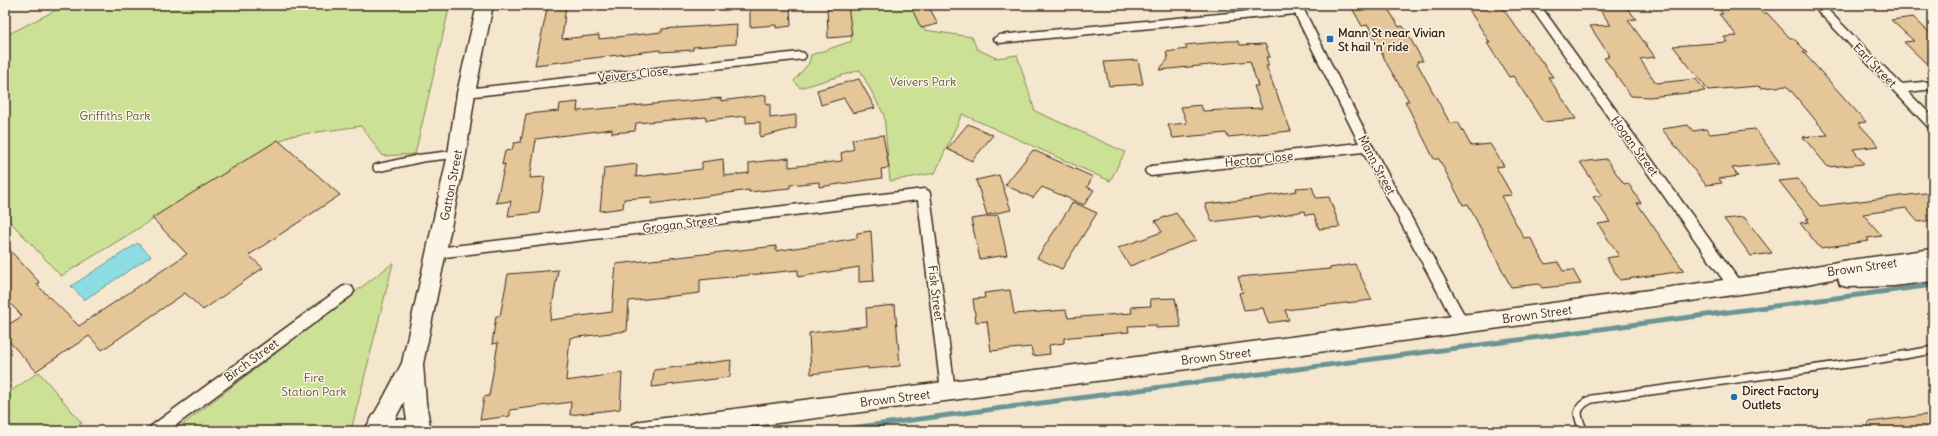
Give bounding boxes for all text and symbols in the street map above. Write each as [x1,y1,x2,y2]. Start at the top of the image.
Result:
place label: Mann St near Vivian St hail 'n' ride [1338,25,1445,54]
marker: Mann St near Vivian St hail 'n' ride [1325,34,1335,44]
street label: Earl Street [1850,40,1900,90]
street label: Veivers Close [597,63,669,85]
park label: Veivers Park [890,74,956,89]
park label: Griffiths Park [80,108,150,123]
street label: Hogan Street [1608,113,1662,179]
street label: Mann Street [1355,133,1399,197]
street label: Gatton Street [437,148,465,222]
street label: Hector Close [1224,148,1294,170]
street label: Grogan Street [642,212,718,236]
street label: Brown Street [1826,255,1898,279]
street label: Fisk Street [925,264,947,322]
street label: Brown Street [1501,302,1573,326]
street label: Birch Street [221,335,281,385]
street label: Brown Street [1180,344,1252,368]
park label: Fire Station Park [281,370,347,399]
place label: Direct Factory Outlets [1742,383,1819,412]
street label: Brown Street [859,386,931,410]
marker: Direct Factory Outlets [1729,392,1739,402]

